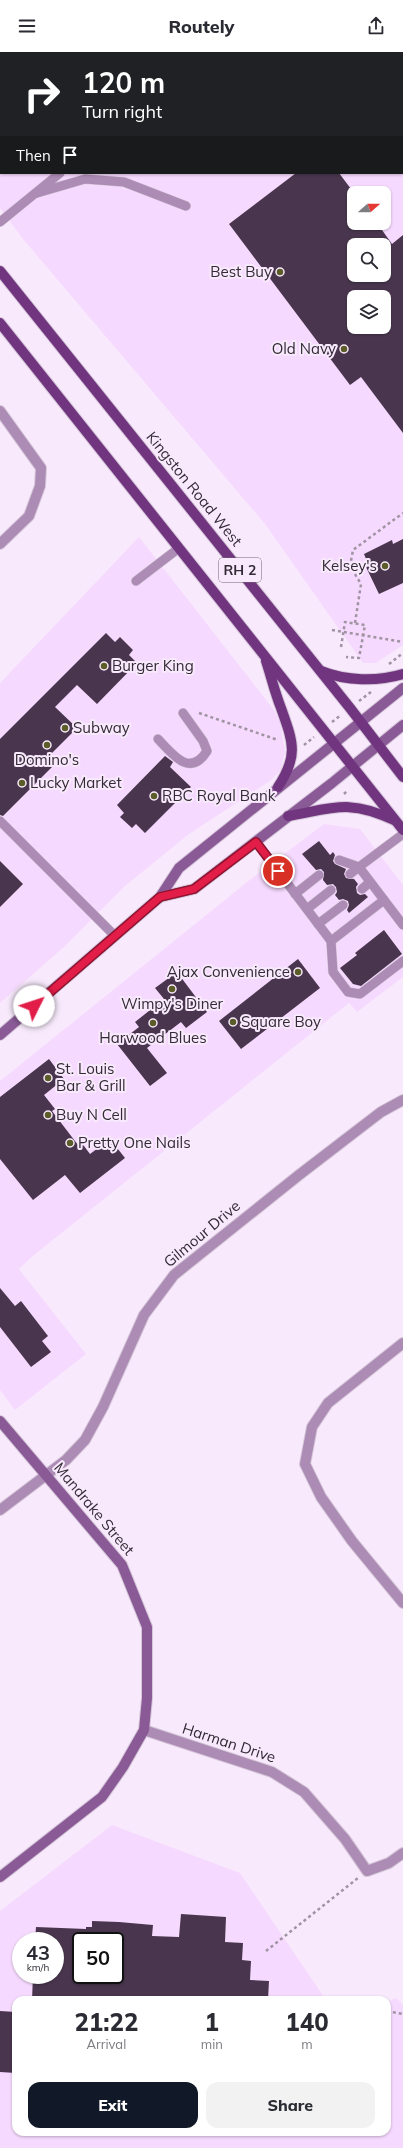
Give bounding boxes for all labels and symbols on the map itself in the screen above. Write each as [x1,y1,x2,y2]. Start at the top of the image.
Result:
north arrow [347,186,391,230]
place label: Best Buy [210,262,272,281]
marker: Best Buy [275,267,285,277]
place label: Old Navy [272,339,336,358]
marker: Old Navy [339,344,349,354]
street label: Kingston Road West [142,428,246,550]
place label: Kelsey's [322,556,377,575]
road number: RH 2 [219,558,261,582]
marker: Kelsey's [380,561,390,571]
place label: Burger King [112,656,194,675]
marker: Burger King [99,661,109,671]
place label: Subway [73,718,130,737]
marker: Subway [60,723,70,733]
marker: Domino's [42,740,52,750]
place label: Domino's [15,750,79,769]
place label: Lucky Market [30,773,122,792]
marker: Lucky Market [17,778,27,788]
place label: RBC Royal Bank [162,786,276,805]
marker: RBC Royal Bank [149,791,159,801]
pin [261,854,295,888]
place label: Ajax Convenience [167,962,290,981]
marker: Ajax Convenience [293,967,303,977]
marker: Wimpy's Diner [167,984,177,994]
position arrow [13,985,55,1027]
place label: Wimpy's Diner [121,994,224,1013]
place label: Square Boy [241,1012,321,1031]
marker: Square Boy [228,1017,238,1027]
marker: Harwood Blues [148,1018,158,1028]
place label: Harwood Blues [99,1028,207,1047]
place label: St. Louis Bar & Grill [56,1059,126,1095]
marker: St. Louis Bar & Grill [43,1073,53,1083]
place label: Buy N Cell [56,1105,127,1124]
marker: Buy N Cell [43,1110,53,1120]
place label: Pretty One Nails [78,1133,191,1152]
marker: Pretty One Nails [65,1138,75,1148]
street label: Gilmour Drive [160,1196,244,1271]
street label: Mandrake Street [50,1458,139,1559]
street label: Harman Drive [180,1718,278,1767]
speed limit sign: 50 [72,1932,124,1984]

